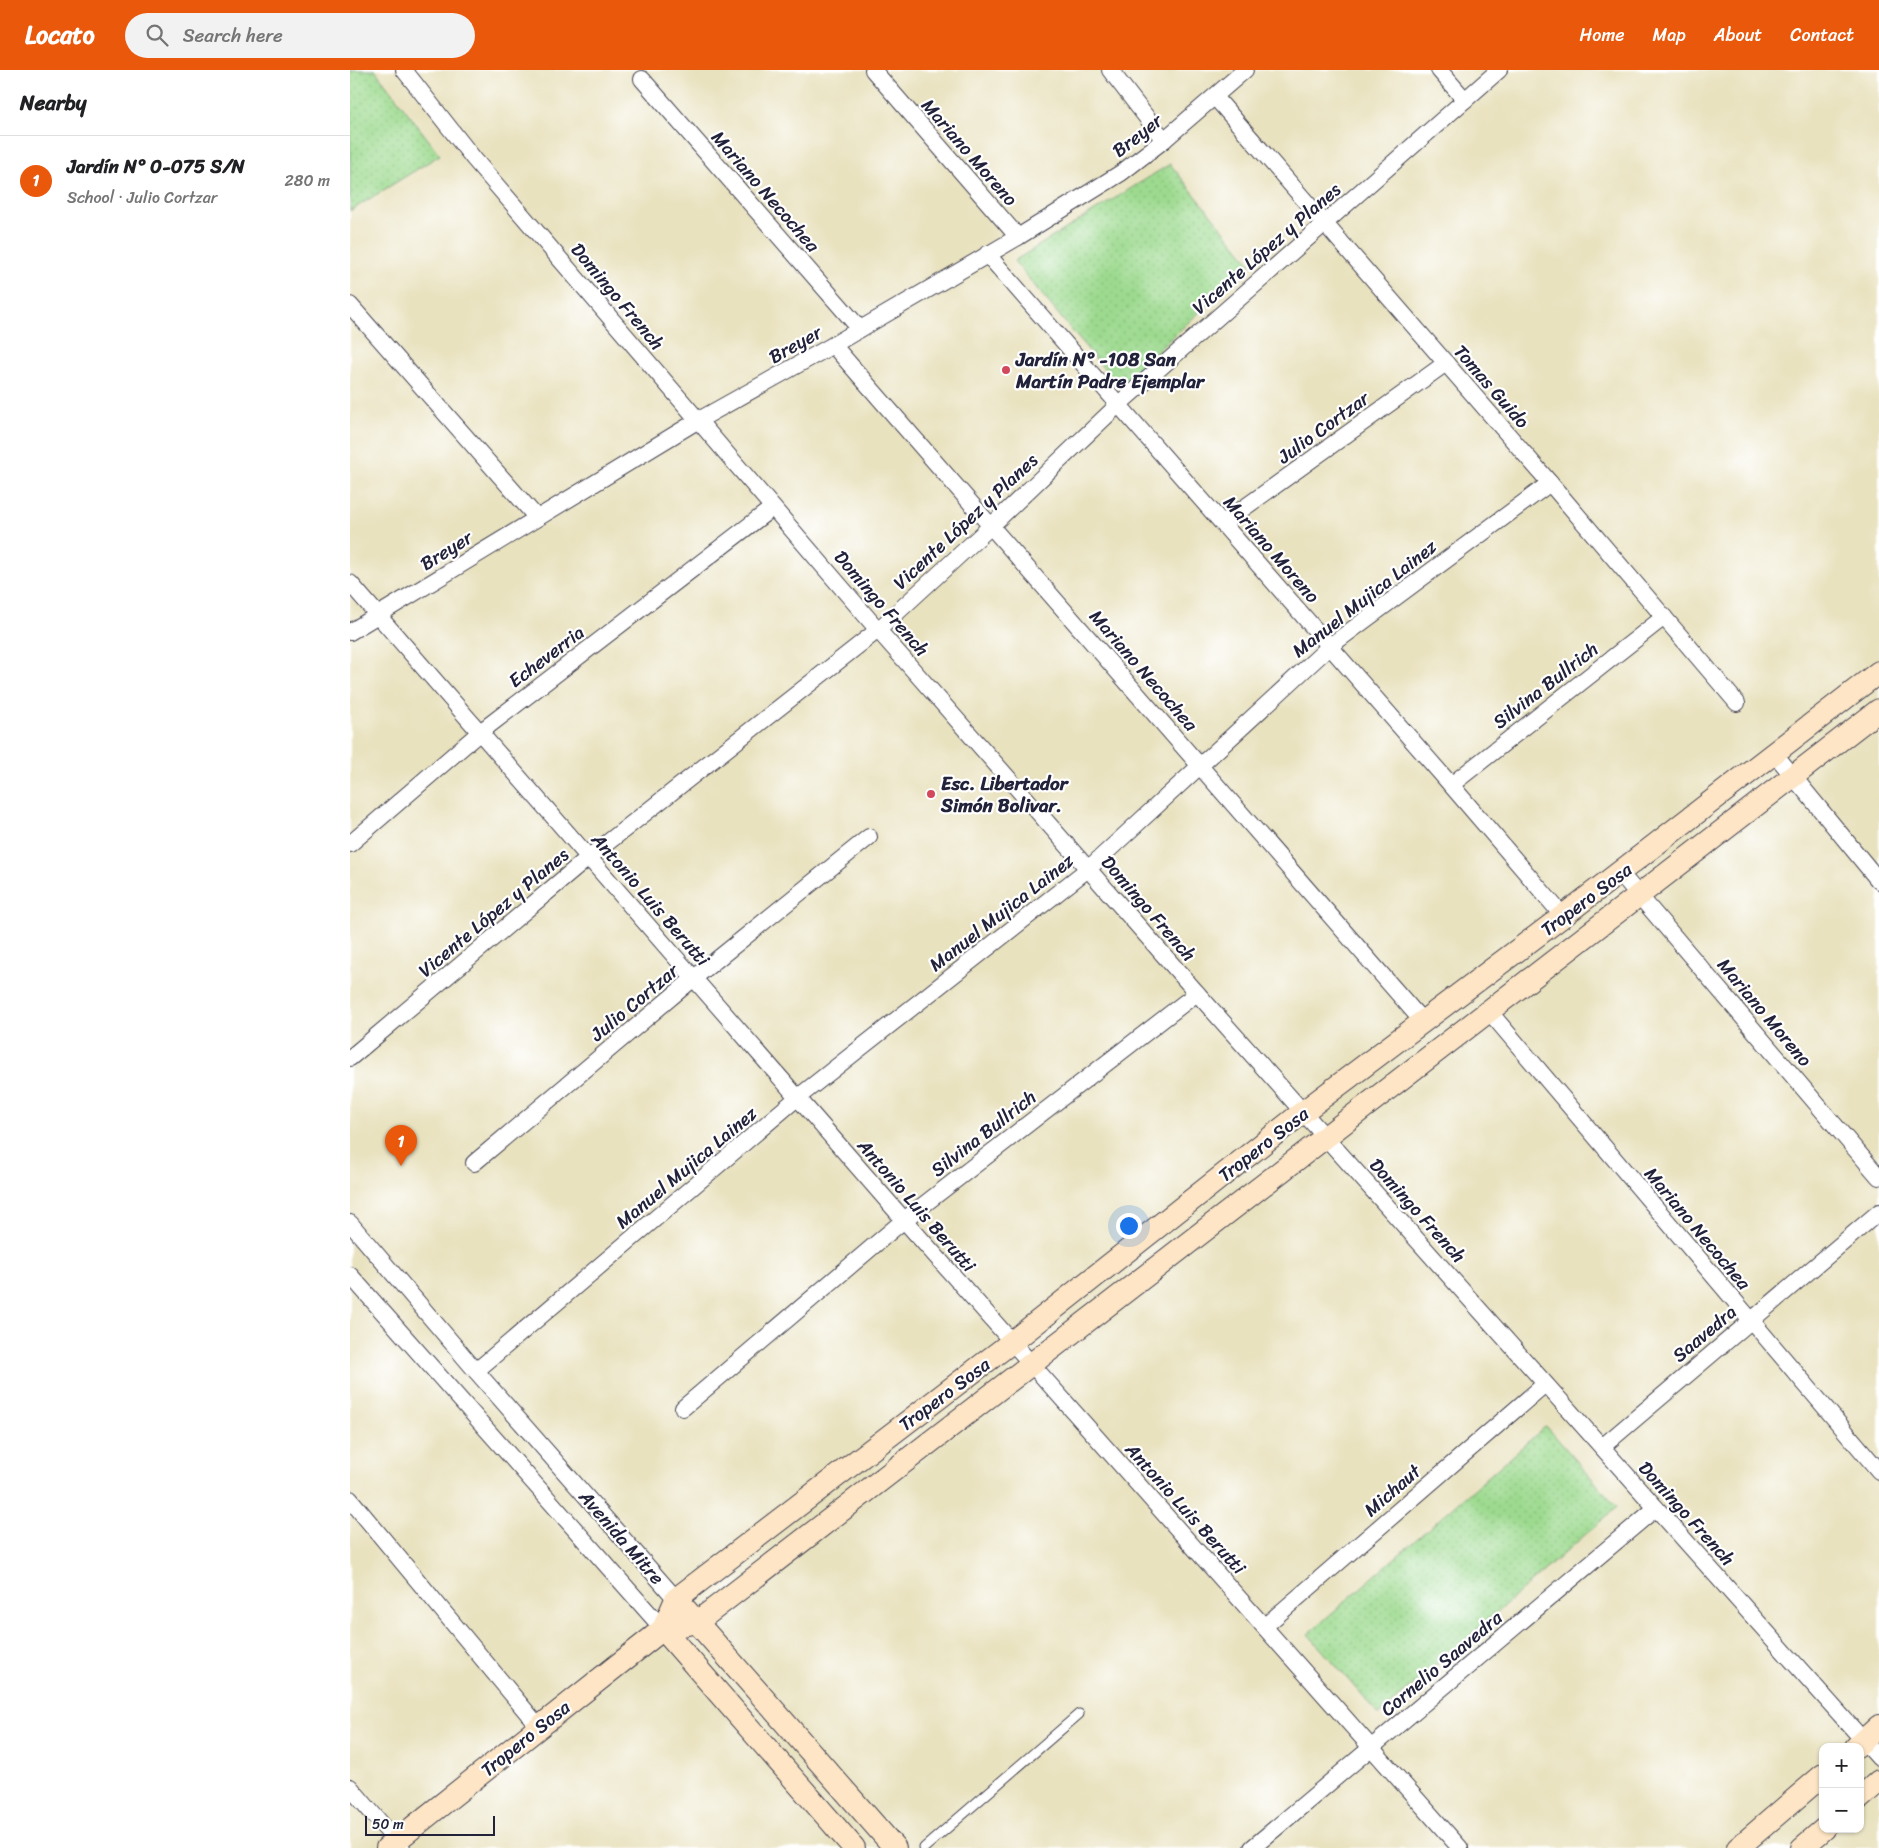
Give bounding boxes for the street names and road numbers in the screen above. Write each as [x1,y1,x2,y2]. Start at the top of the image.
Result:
street label: Mariano Moreno [913,91,1026,214]
street label: Breyer [1105,104,1171,166]
street label: Mariano Necochea [703,123,829,260]
street label: Vicente López y Planes [1184,174,1349,323]
street label: Domingo French [562,235,673,358]
street label: Breyer [762,316,829,373]
street label: Tomas Guido [1445,337,1538,436]
street label: Julio Cortzar [1269,382,1377,473]
street label: Vicente López y Planes [885,445,1046,598]
street label: Mariano Moreno [1215,488,1328,611]
street label: Breyer [413,521,480,580]
street label: Manuel Mujica Lainez [1284,530,1445,666]
street label: Domingo French [826,542,938,664]
street label: Mariano Necochea [1081,602,1207,739]
street label: Echeverria [501,616,592,696]
street label: Silvina Bullrich [1485,633,1606,737]
street label: Antonio Luis Berutti [582,824,719,974]
street label: Vicente López y Planes [410,839,576,986]
street label: Manuel Mujica Lainez [921,844,1082,980]
street label: Domingo French [1093,847,1205,969]
street label: Tropero Sosa [1533,853,1640,945]
street label: Mariano Moreno [1709,950,1821,1075]
street label: Julio Cortzar [582,954,687,1050]
street label: Silvina Bullrich [923,1081,1044,1185]
street label: Manuel Mujica Lainez [608,1097,766,1237]
street label: Tropero Sosa [1211,1098,1316,1191]
street label: Antonio Luis Berutti [848,1130,985,1280]
street label: Domingo French [1361,1150,1474,1271]
street label: Mariano Necochea [1636,1159,1760,1298]
street label: Saavedra [1664,1296,1745,1371]
street label: Tropero Sosa [891,1348,998,1440]
street label: Antonio Luis Berutti [1116,1434,1255,1583]
street label: Domingo French [1630,1453,1743,1574]
street label: Michaut [1356,1455,1430,1525]
street label: Avenida Mitre [570,1481,673,1593]
street label: Cornelio Saavedra [1373,1602,1510,1725]
street label: Tropero Sosa [473,1691,578,1785]

